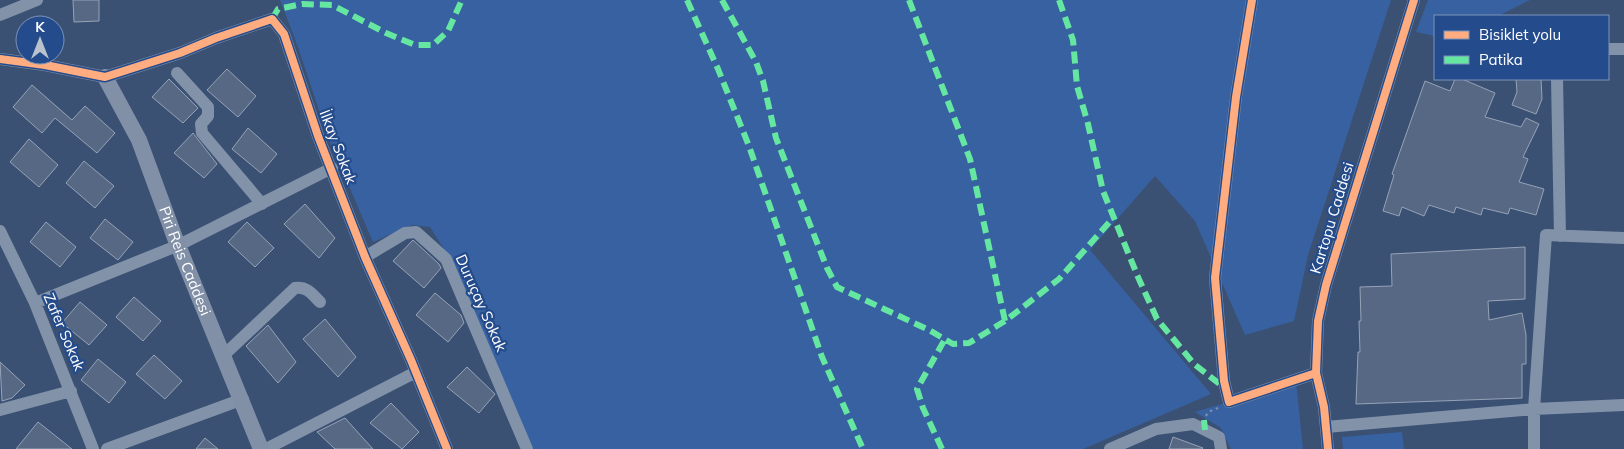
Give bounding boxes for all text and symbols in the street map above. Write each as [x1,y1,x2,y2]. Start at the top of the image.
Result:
north arrow [15,15,65,65]
legend [1434,15,1609,80]
text: K [35,18,45,36]
text: Bisiklet yolu [1479,25,1561,44]
text: Patika [1479,50,1523,69]
street label: İlkay Sokak [316,107,361,187]
street label: Kartopu Caddesi [1305,160,1358,276]
street label: Piri Reis Caddesi [155,204,216,318]
street label: Duruçay Sokak [452,251,511,355]
street label: Zafer Sokak [40,290,89,374]

